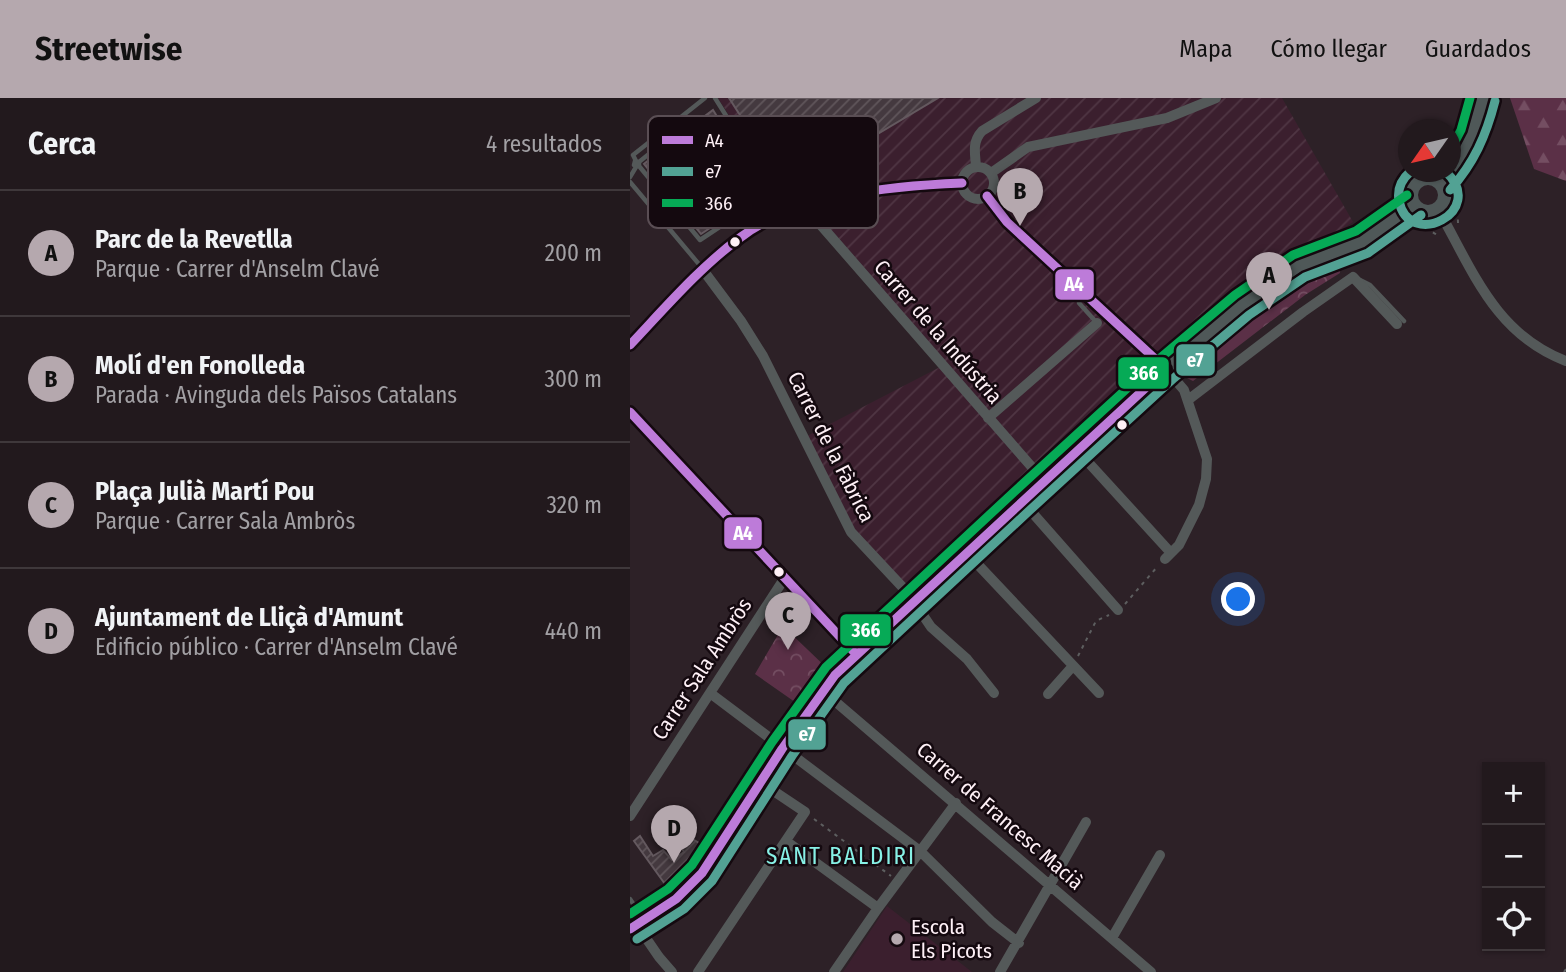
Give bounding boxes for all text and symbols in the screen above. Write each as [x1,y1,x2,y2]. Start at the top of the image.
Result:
text: Streetwise [35,29,182,69]
text: Mapa [1179,35,1232,63]
text: Cómo llegar [1270,35,1387,63]
text: Guardados [1425,35,1531,63]
legend [648,116,878,228]
north arrow [1398,119,1461,182]
text: Cerca [28,126,96,162]
text: A4 [705,129,724,152]
text: 4 resultados [486,130,602,158]
text: e7 [705,160,722,183]
pin: B [997,168,1043,226]
text: 366 [705,192,732,215]
text: Parc de la Revetlla [95,224,293,255]
unlabelled marker [728,235,742,249]
text: A [45,239,57,267]
text: 200 m [545,239,602,267]
pin: A [1246,252,1292,310]
text: Parque · Carrer d'Anselm Clavé [95,255,380,283]
street label: Carrer de la Indústria [868,255,1008,409]
line badge: A4 [1054,268,1095,301]
text: A4 [1063,273,1084,296]
line badge: e7 [1175,343,1216,377]
text: e7 [1187,349,1203,372]
text: Molí d'en Fonolleda [95,350,305,381]
line badge: 366 [1117,356,1170,390]
text: 366 [1129,362,1158,385]
text: B [45,365,57,393]
text: 300 m [545,365,602,393]
street label: Carrer de la Fàbrica [782,367,880,527]
text: Parada · Avinguda dels Països Catalans [95,381,457,409]
unlabelled marker [1115,418,1129,432]
text: Plaça Julià Martí Pou [95,476,315,507]
text: C [45,491,57,519]
text: 320 m [547,491,602,519]
text: Parque · Carrer Sala Ambròs [95,507,355,535]
line badge: A4 [723,516,763,550]
text: A4 [732,522,753,545]
unlabelled marker [772,565,786,579]
your location [1221,582,1255,616]
pin: C [765,592,811,650]
street label: Carrer Sala Ambròs [647,593,758,745]
text: Ajuntament de Lliçà d'Amunt [95,602,403,633]
line badge: 366 [839,613,892,647]
text: D [44,617,58,645]
text: 440 m [545,617,602,645]
text: 366 [851,619,880,642]
text: Edificio público · Carrer d'Anselm Clavé [95,633,458,661]
line badge: e7 [787,718,827,751]
text: e7 [799,723,815,746]
street label: Carrer de Francesc Macià [911,737,1089,895]
map controls [1482,762,1545,951]
button: + [1482,762,1545,825]
pin: D [651,805,697,863]
button: − [1482,825,1545,888]
district label: SANT BALDIRI [766,842,916,870]
button: locate [1482,888,1545,951]
place label: Escola Els Picots [911,914,992,964]
marker: Escola Els Picots [889,931,905,947]

